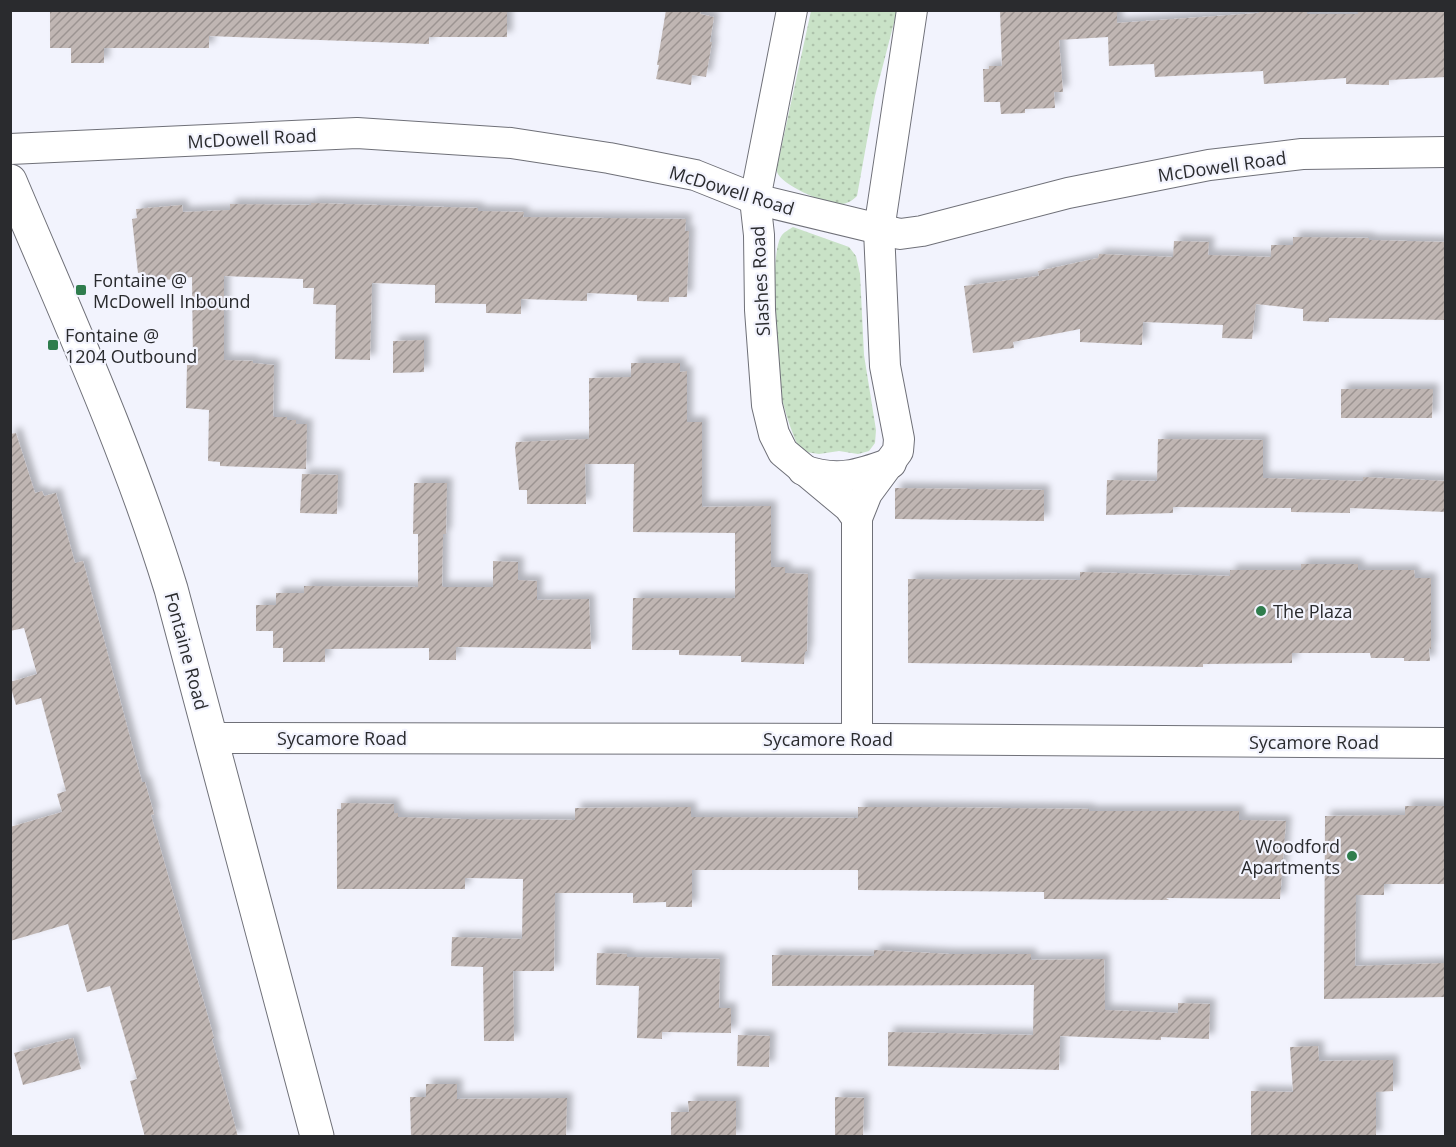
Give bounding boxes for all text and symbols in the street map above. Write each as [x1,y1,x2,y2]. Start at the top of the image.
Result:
street label: McDowell Road [187,123,317,153]
street label: McDowell Road [1156,145,1288,187]
street label: McDowell Road [667,160,797,220]
street label: Slashes Road [745,225,775,337]
place label: Fontaine @ McDowell Inbound [93,268,251,313]
marker: Fontaine @ McDowell Inbound [74,283,88,297]
place label: Fontaine @ 1204 Outbound [65,323,197,368]
marker: Fontaine @ 1204 Outbound [46,338,60,352]
street label: Fontaine Road [160,590,214,712]
place label: The Plaza [1273,599,1353,623]
marker: The Plaza [1254,604,1268,618]
street label: Sycamore Road [277,726,407,750]
street label: Sycamore Road [763,727,893,751]
street label: Sycamore Road [1249,730,1379,754]
place label: Woodford Apartments [1241,834,1340,879]
marker: Woodford Apartments [1345,849,1359,863]

